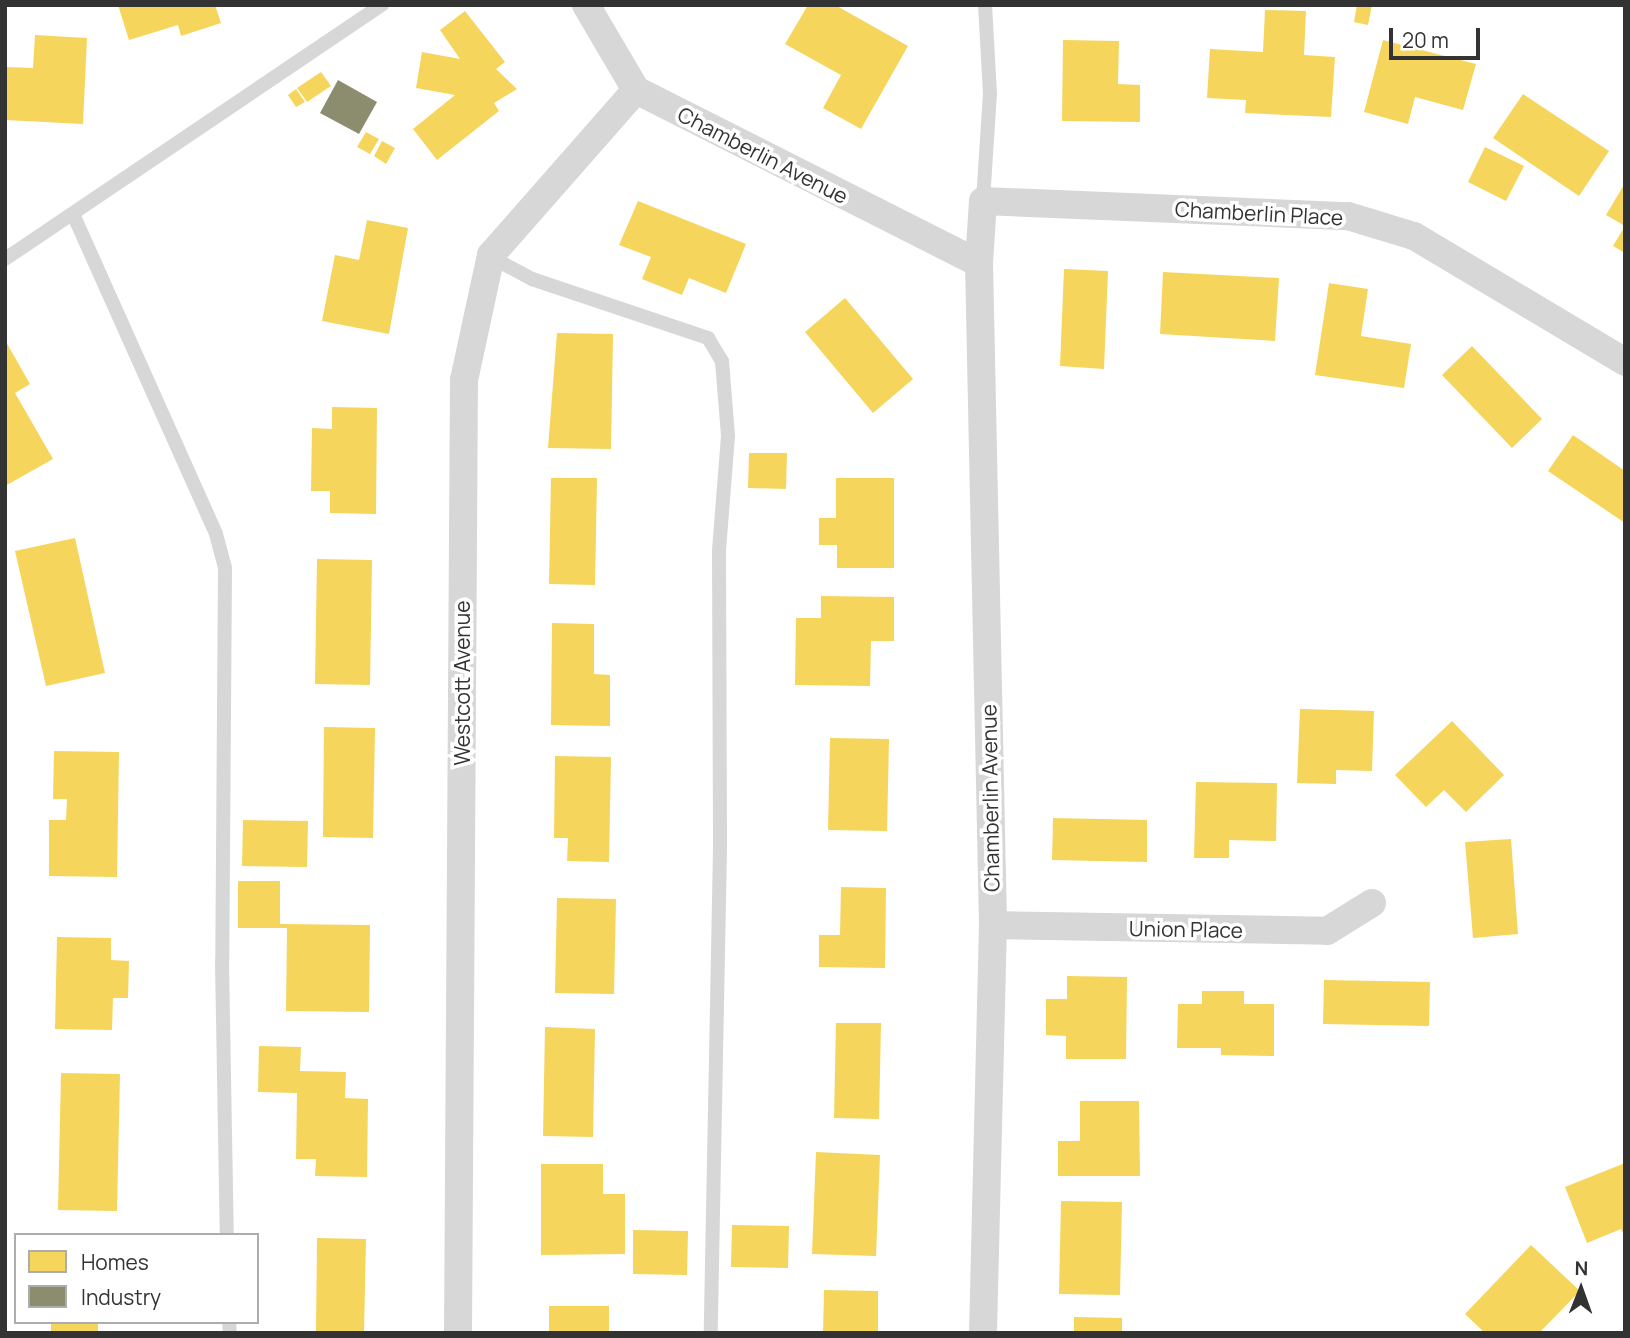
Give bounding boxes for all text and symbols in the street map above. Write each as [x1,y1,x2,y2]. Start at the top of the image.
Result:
scale bar [1392,14,1483,58]
text: 20 m [1402,26,1449,54]
street label: Chamberlin Avenue [674,101,852,209]
street label: Chamberlin Place [1174,196,1344,230]
street label: Westcott Avenue [449,600,475,766]
street label: Chamberlin Avenue [976,704,1004,892]
street label: Union Place [1129,915,1243,943]
legend [14,1233,259,1324]
text: Homes [81,1248,149,1276]
north arrow [1546,1254,1616,1324]
text: N [1574,1255,1588,1281]
text: Industry [81,1283,161,1311]

